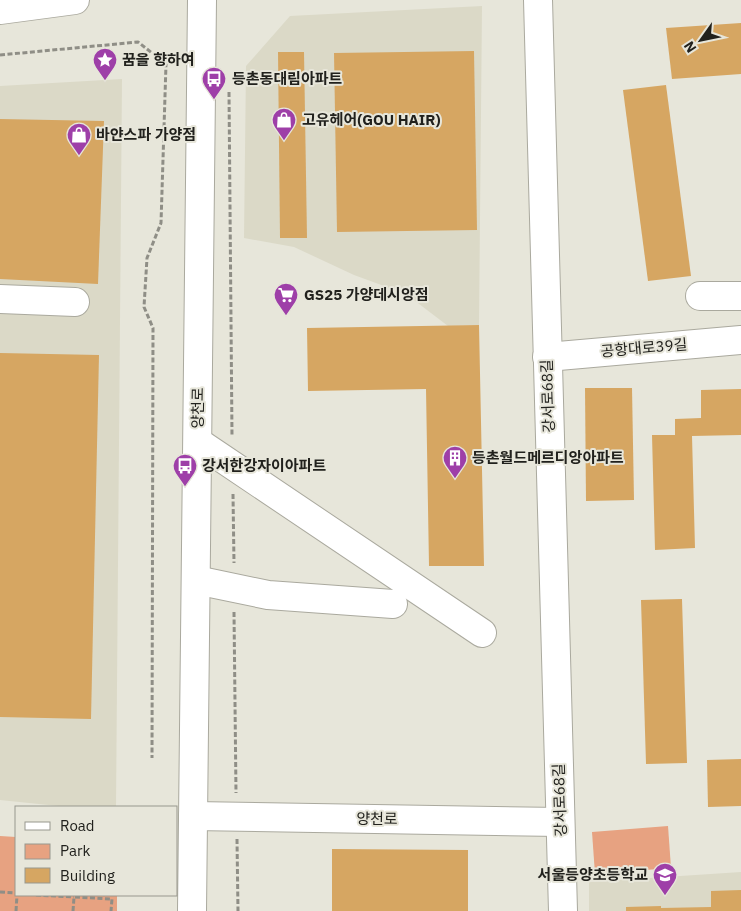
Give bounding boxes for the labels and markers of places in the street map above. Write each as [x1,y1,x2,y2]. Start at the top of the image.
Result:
place icon: 꿈을 향하여 [92,47,118,81]
place label: 꿈을 향하여 [122,50,195,69]
bus stop icon: 등촌동대림아파트 [201,66,227,100]
place label: 등촌동대림아파트 [232,69,343,88]
shop icon: 고유헤어(GOU HAIR) [271,107,297,141]
place label: 고유헤어(GOU HAIR) [302,110,441,129]
shop icon: 바얀스파 가양점 [66,122,92,156]
place label: 바얀스파 가양점 [96,125,196,144]
supermarket icon: GS25 가양데시앙점 [273,282,299,316]
place label: GS25 가양데시앙점 [304,285,429,304]
building icon: 등촌월드메르디앙아파트 [442,445,468,479]
place label: 등촌월드메르디앙아파트 [472,448,624,467]
bus stop icon: 강서한강자이아파트 [172,453,198,487]
place label: 강서한강자이아파트 [202,456,326,475]
school or university icon: 서울등양초등학교 [652,862,678,896]
place label: 서울등양초등학교 [538,865,648,884]

